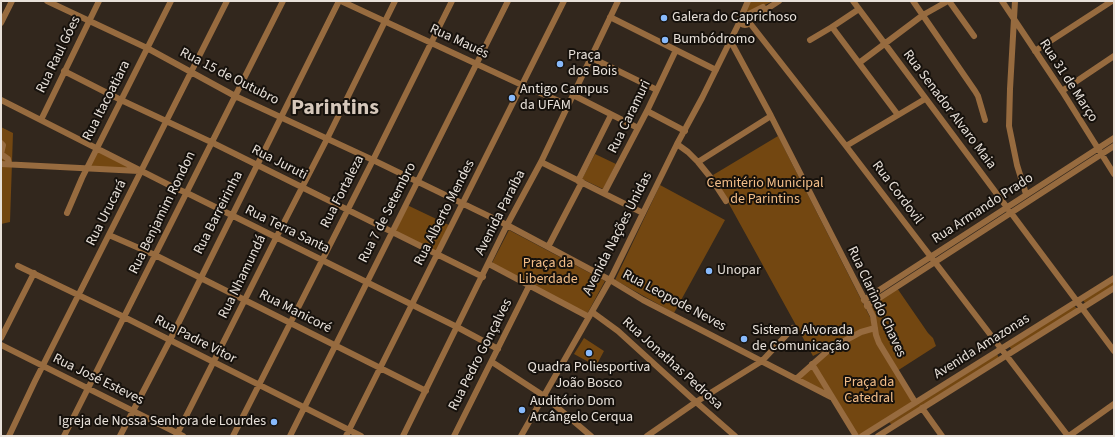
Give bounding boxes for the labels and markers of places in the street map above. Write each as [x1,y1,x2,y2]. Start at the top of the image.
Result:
place label: Galera do Caprichoso [672,10,797,26]
marker: Galera do Caprichoso [659,13,669,23]
place label: Bumbódromo [673,32,755,48]
marker: Bumbódromo [660,35,670,45]
place label: Praça dos Bois [568,48,617,80]
marker: Praça dos Bois [555,59,565,69]
place label: Antigo Campus da UFAM [520,82,609,114]
marker: Antigo Campus da UFAM [507,93,517,103]
place label: Unopar [717,263,761,279]
marker: Unopar [704,266,714,276]
place label: Sistema Alvorada de Comunicação [752,323,853,356]
marker: Sistema Alvorada de Comunicação [739,334,749,344]
marker: Quadra Poliesportiva João Bosco [584,348,594,358]
place label: Quadra Poliesportiva João Bosco [528,360,650,392]
place label: Auditório Dom Arcângelo Cerqua [530,394,633,426]
marker: Auditório Dom Arcângelo Cerqua [517,405,527,415]
place label: Igreja de Nossa Senhora de Lourdes [58,414,266,430]
marker: Igreja de Nossa Senhora de Lourdes [269,417,279,427]

